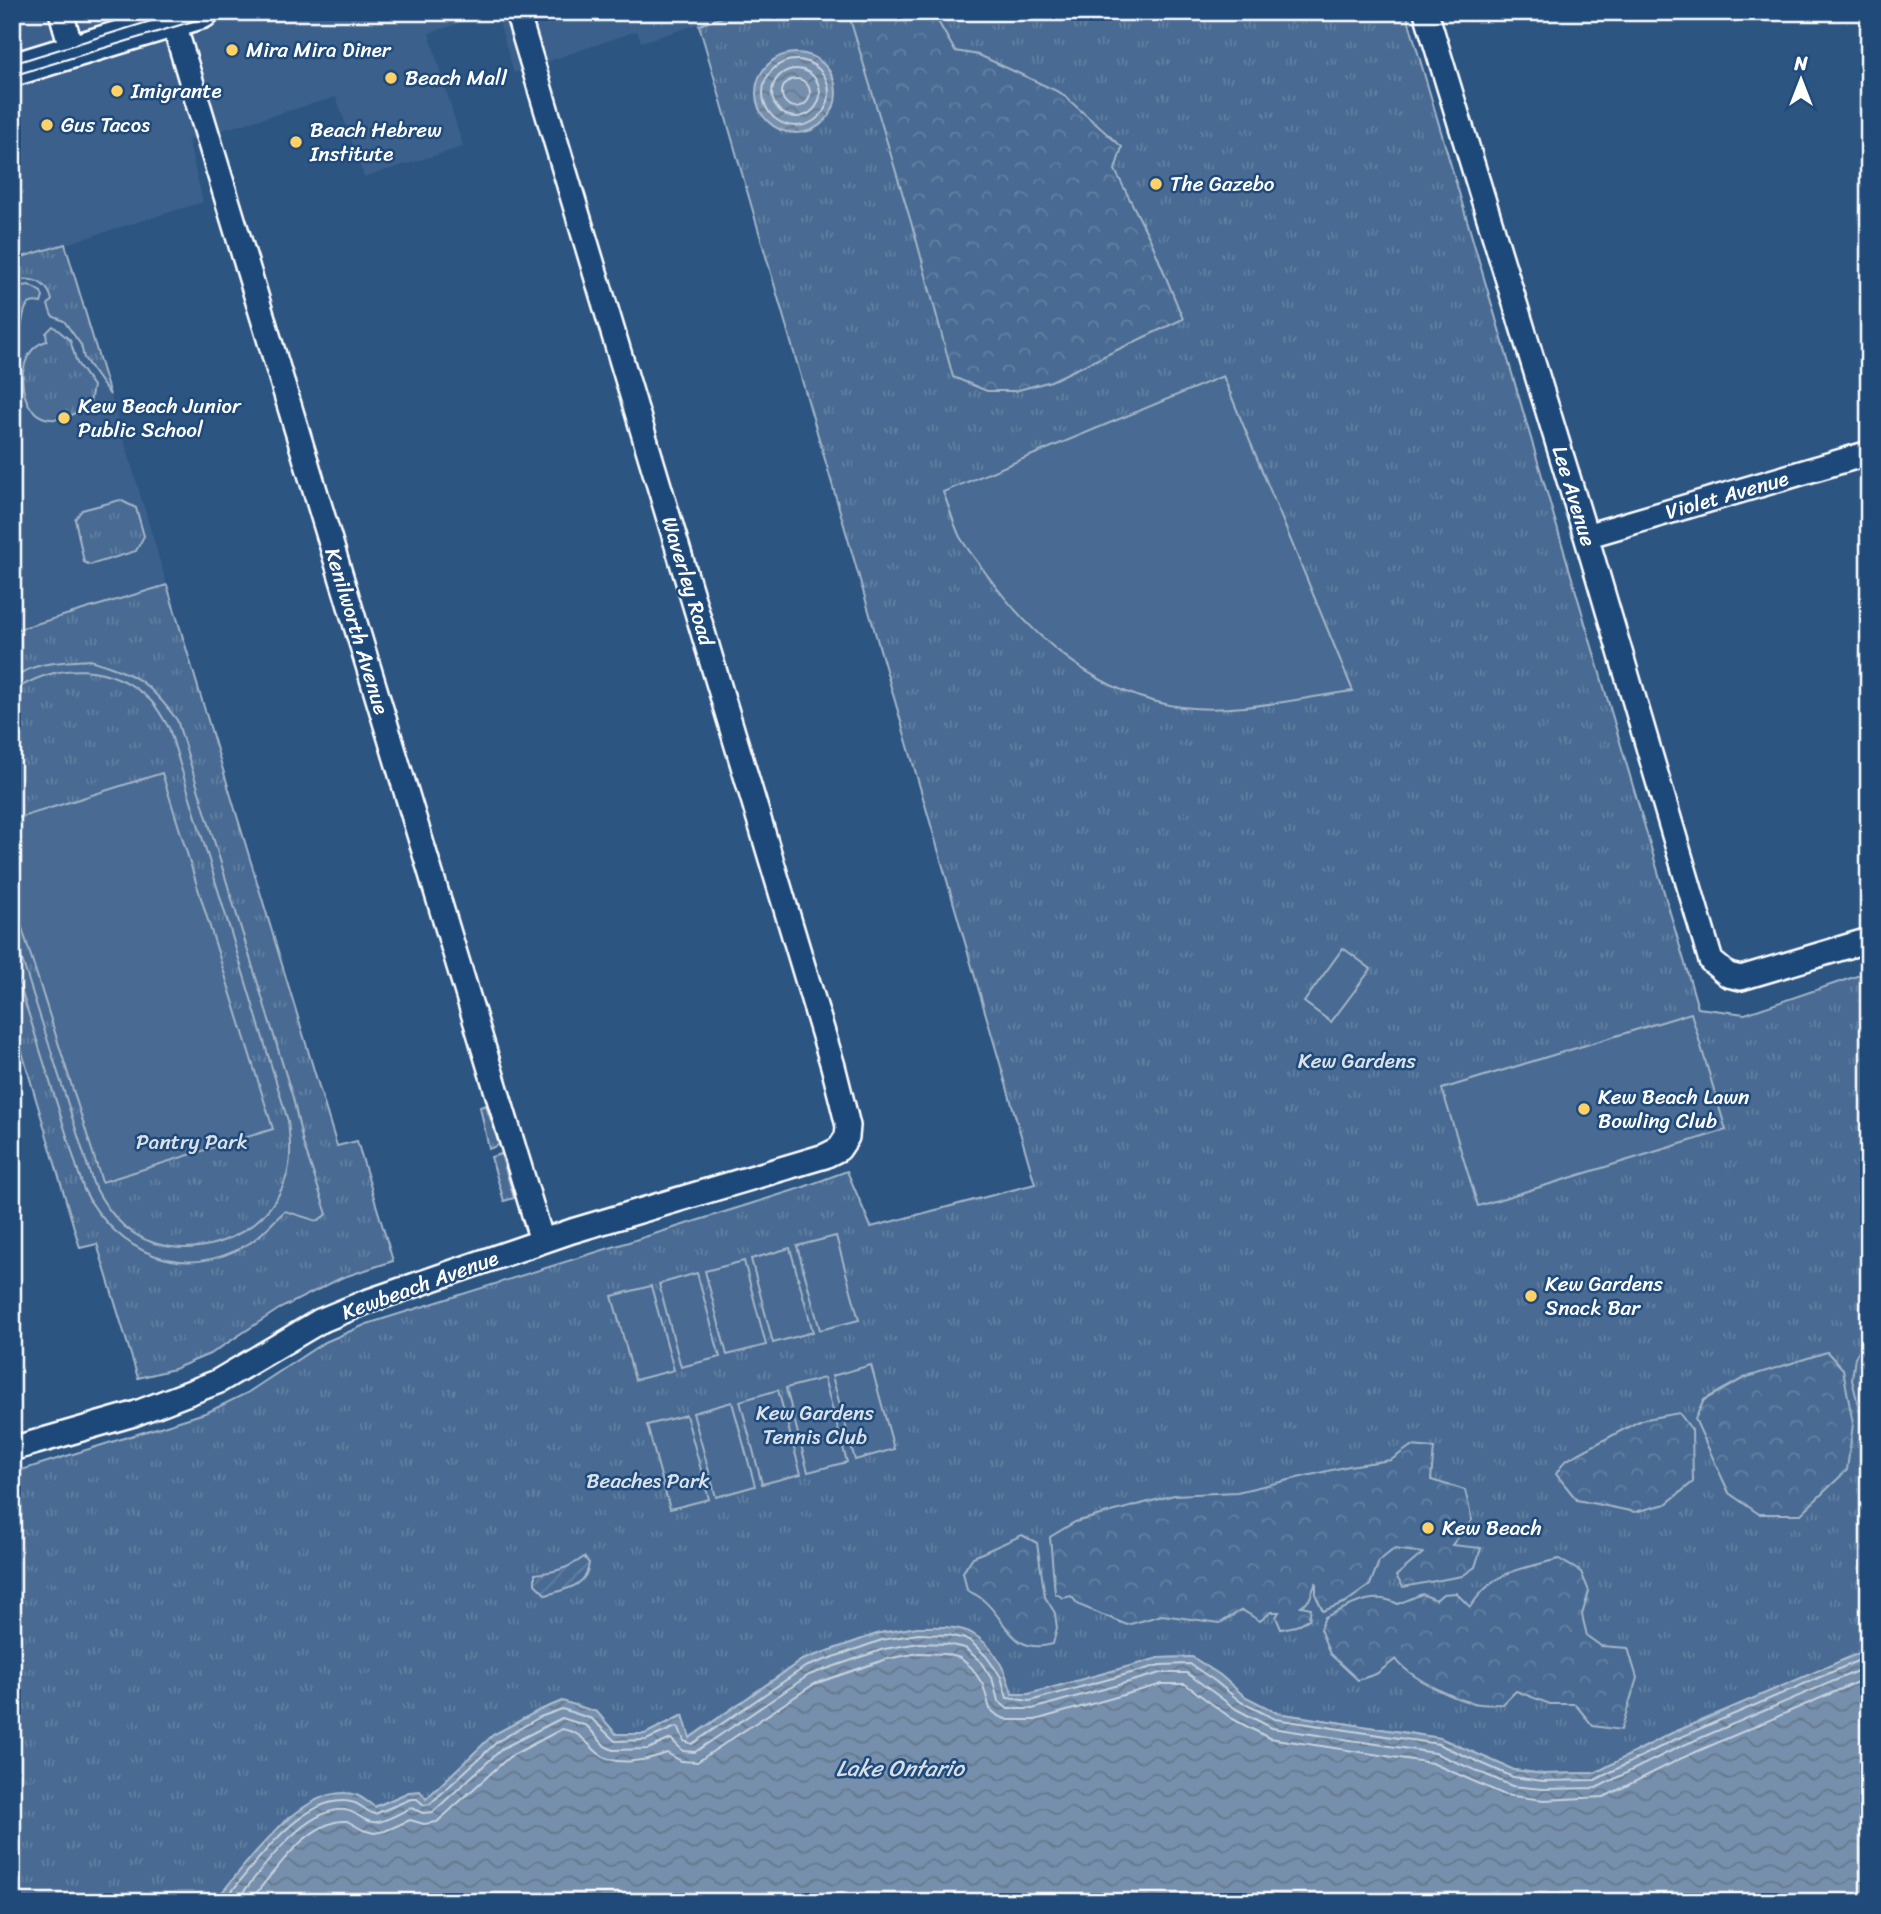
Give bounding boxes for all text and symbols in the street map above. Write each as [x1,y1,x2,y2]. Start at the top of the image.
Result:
place label: Mira Mira Diner [246,31,392,69]
marker: Mira Mira Diner [224,42,240,58]
north arrow [1766,46,1836,116]
text: N [1793,47,1808,80]
place label: Beach Mall [405,59,508,97]
marker: Beach Mall [383,70,399,86]
place label: Imigrante [130,72,222,110]
marker: Imigrante [109,83,125,99]
place label: Gus Tacos [61,106,150,144]
place label: Beach Hebrew Institute [309,111,442,173]
marker: Gus Tacos [39,117,55,133]
marker: Beach Hebrew Institute [288,134,304,150]
place label: The Gazebo [1170,165,1275,203]
marker: The Gazebo [1148,176,1164,192]
place label: Kew Beach Junior Public School [78,387,242,449]
marker: Kew Beach Junior Public School [56,410,72,426]
street label: Lee Avenue [1541,441,1607,551]
street label: Violet Avenue [1661,459,1793,531]
street label: Waverley Road [650,512,726,652]
street label: Kenilworth Avenue [314,543,400,719]
park label: Kew Gardens [1298,1042,1416,1080]
place label: Kew Beach Lawn Bowling Club [1598,1078,1749,1140]
marker: Kew Beach Lawn Bowling Club [1576,1101,1592,1117]
park label: Pantry Park [136,1123,248,1161]
street label: Kewbeach Avenue [336,1239,504,1331]
place label: Kew Gardens Snack Bar [1545,1265,1663,1327]
marker: Kew Gardens Snack Bar [1523,1288,1539,1304]
park label: Kew Gardens Tennis Club [756,1394,874,1456]
park label: Beaches Park [586,1462,710,1500]
place label: Kew Beach [1442,1509,1542,1547]
marker: Kew Beach [1420,1520,1436,1536]
water label: Lake Ontario [836,1748,965,1789]

